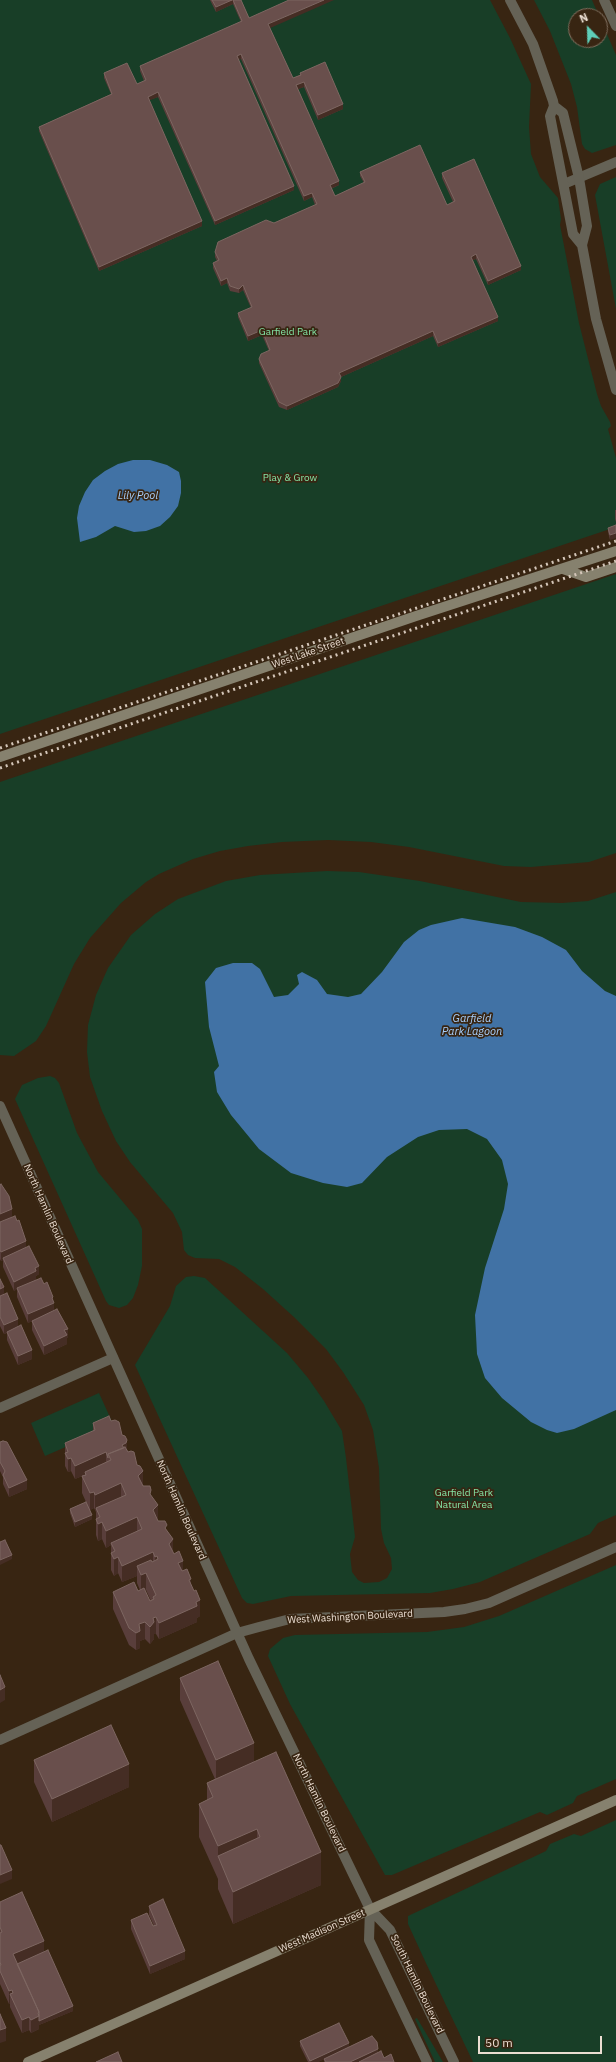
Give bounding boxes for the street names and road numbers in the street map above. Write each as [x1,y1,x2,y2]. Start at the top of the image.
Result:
street label: West Lake Street [270,635,346,671]
street label: North Hamlin Boulevard [21,1162,75,1266]
street label: North Hamlin Boulevard [154,1458,208,1562]
street label: West Washington Boulevard [287,1608,413,1626]
street label: North Hamlin Boulevard [290,1752,348,1854]
street label: West Madison Street [277,1907,367,1955]
street label: South Hamlin Boulevard [388,1933,446,2035]

